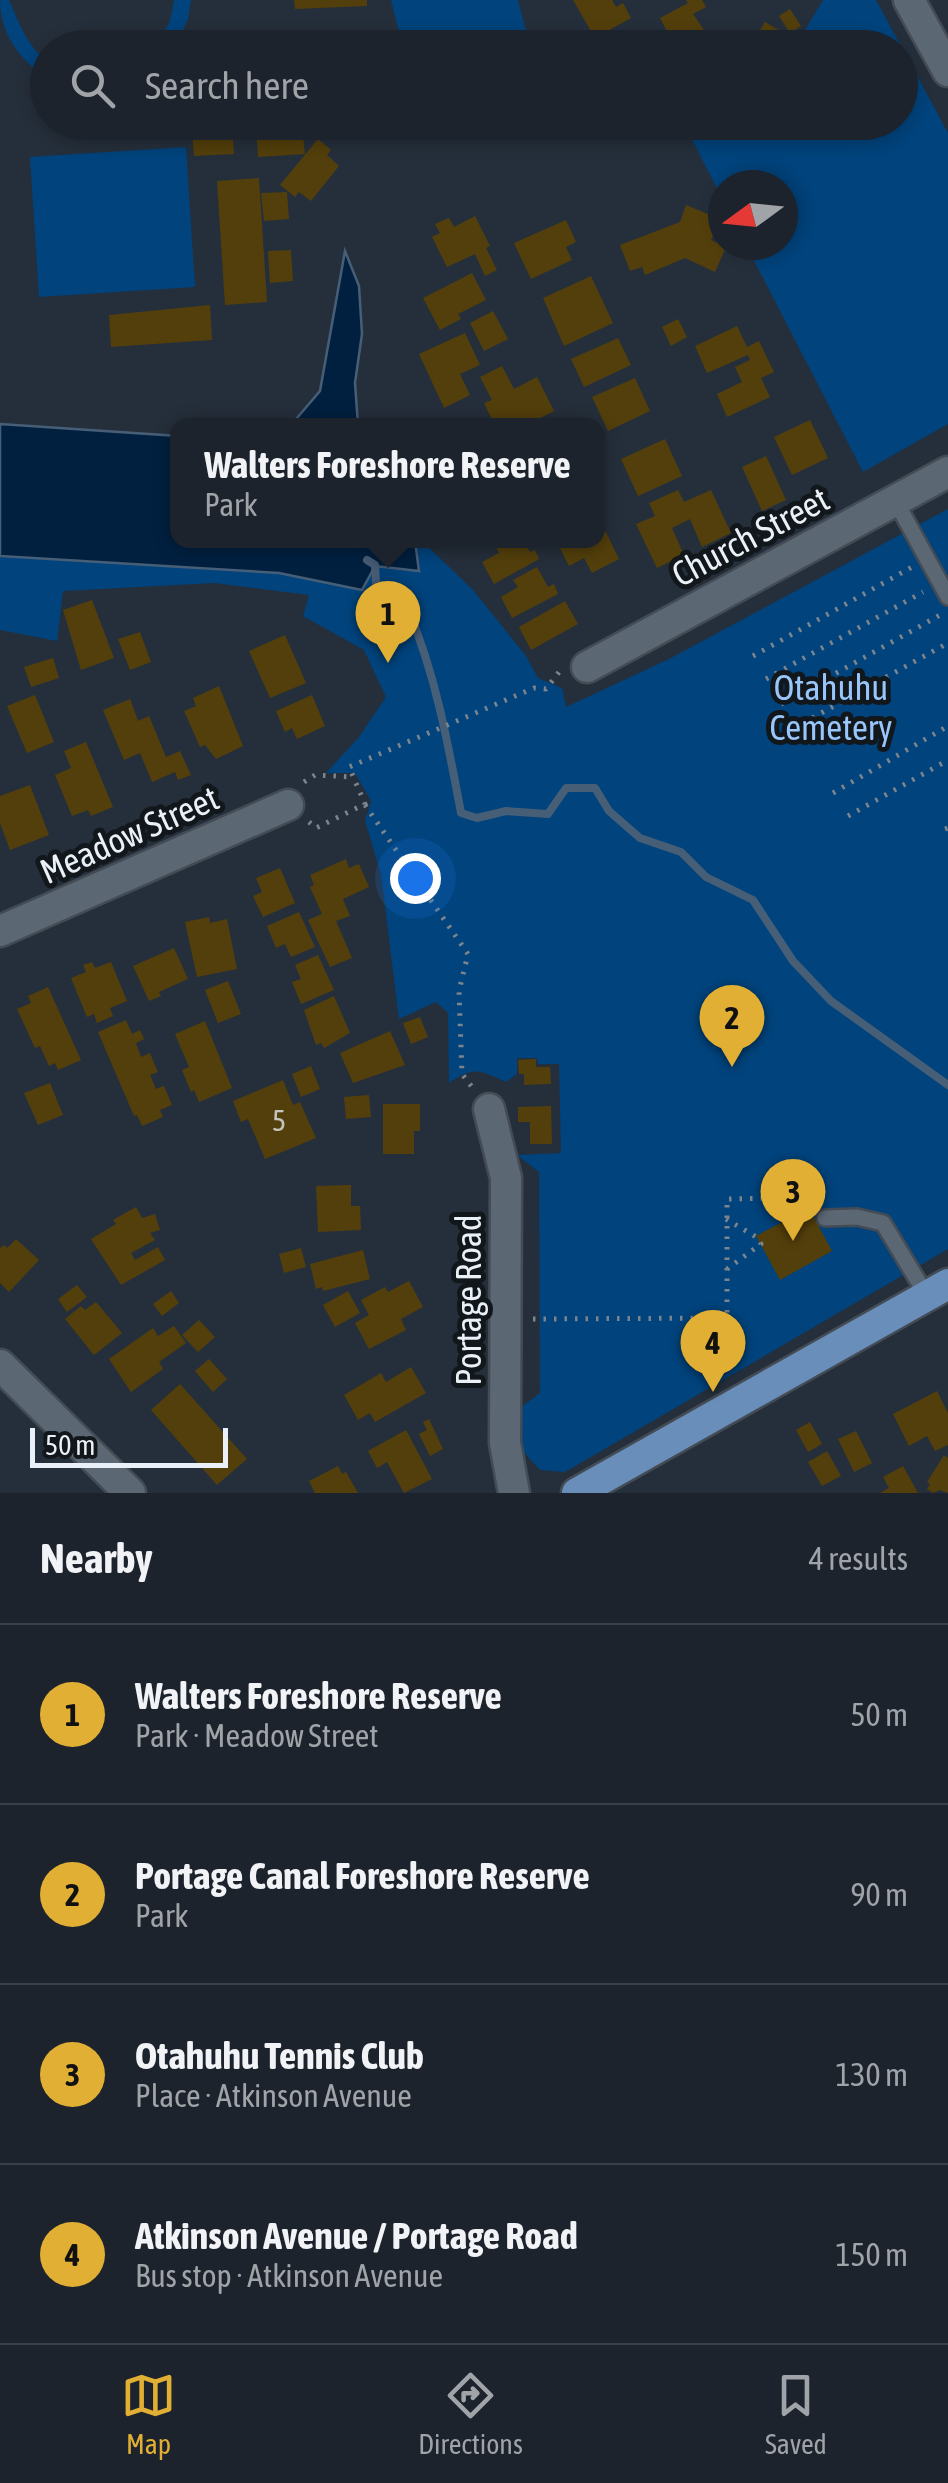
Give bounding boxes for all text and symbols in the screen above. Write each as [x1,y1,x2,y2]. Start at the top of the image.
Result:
search box [30,30,918,140]
icon: search [65,58,120,113]
text: Search here [145,64,309,107]
north arrow [708,170,798,260]
popup [170,418,605,548]
text: Walters Foreshore Reserve [204,443,571,486]
street label: Church Street [665,478,835,594]
text: Park [204,486,258,523]
pin: 1 [356,580,420,663]
park label: Otahuhu Cemetery [769,667,893,747]
street label: Meadow Street [34,777,224,891]
your location [390,853,441,904]
pin: 2 [700,984,764,1067]
house number: 5 [272,1103,286,1137]
pin: 3 [760,1158,826,1241]
street label: Portage Road [448,1214,488,1386]
pin: 4 [680,1310,746,1392]
scale bar [30,1423,228,1468]
text: 50 m [45,1429,95,1461]
text: Nearby [40,1534,153,1582]
text: 4 results [809,1540,908,1577]
text: Walters Foreshore Reserve [135,1674,502,1717]
text: 1 [65,1696,80,1733]
text: 50 m [850,1696,908,1733]
text: Park · Meadow Street [135,1717,379,1754]
text: Portage Canal Foreshore Reserve [135,1854,590,1897]
text: 2 [65,1876,80,1913]
text: 90 m [850,1876,908,1913]
text: Park [135,1897,188,1934]
text: Otahuhu Tennis Club [135,2034,424,2077]
text: 3 [65,2056,80,2093]
text: 130 m [835,2056,908,2093]
text: Place · Atkinson Avenue [135,2077,412,2114]
text: Atkinson Avenue / Portage Road [135,2214,578,2257]
text: 4 [65,2236,80,2273]
text: 150 m [835,2236,908,2273]
text: Bus stop · Atkinson Avenue [135,2257,443,2294]
tab: Map [121,2368,176,2460]
tab: Directions [418,2368,523,2460]
tab: Saved [765,2368,827,2460]

